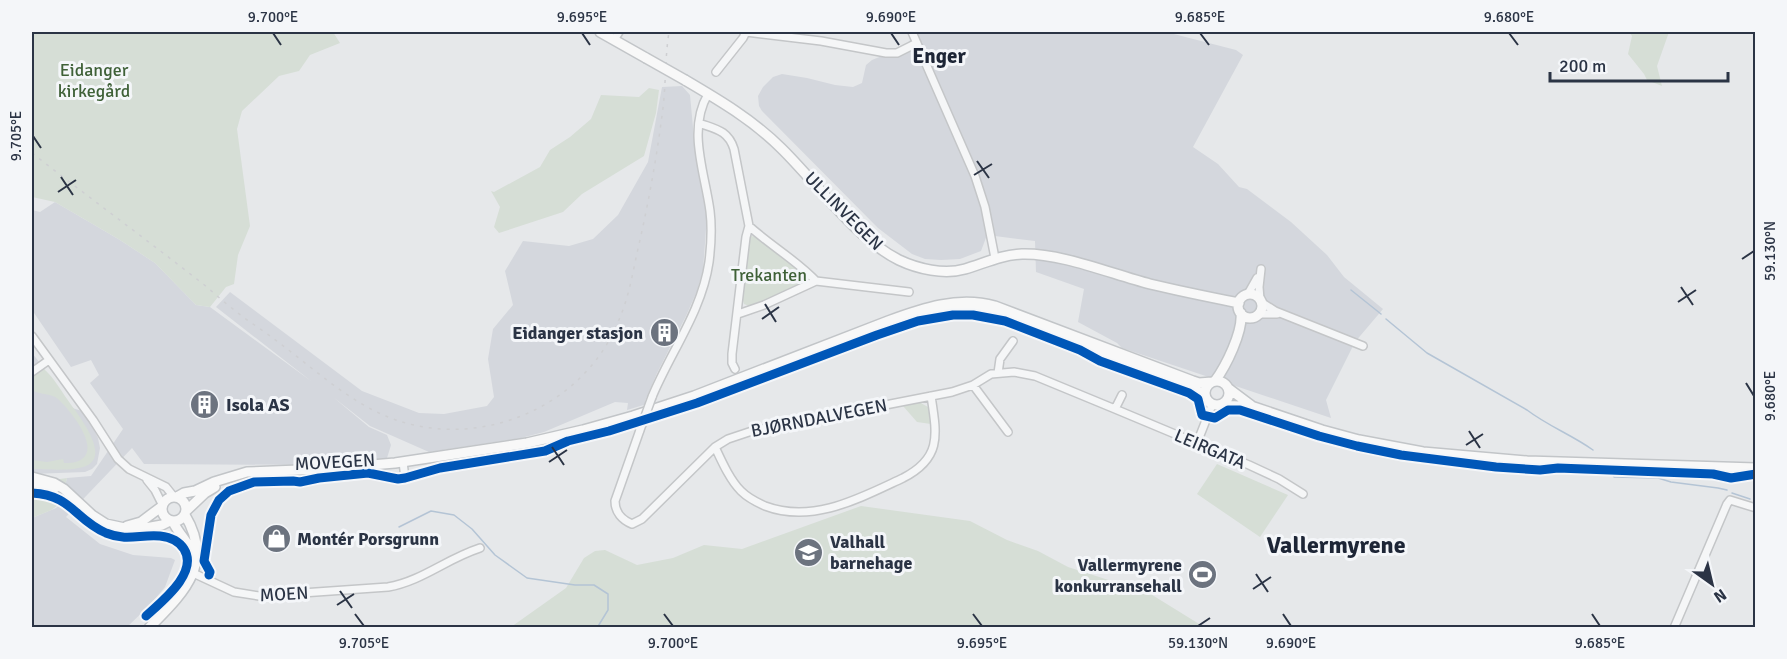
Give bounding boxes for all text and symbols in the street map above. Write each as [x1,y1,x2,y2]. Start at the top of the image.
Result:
text: 9.700°E [248,8,298,26]
text: 9.695°E [557,8,607,26]
text: 9.690°E [866,8,916,26]
text: 9.685°E [1175,8,1225,26]
text: 9.680°E [1484,8,1534,26]
district label: Enger [912,43,966,69]
scale bar [1550,45,1728,83]
text: 200 m [1559,55,1606,77]
park label: Eidanger kirkegård [58,59,130,102]
text: 9.705°E [7,111,25,161]
street label: ULLINVEGEN [800,167,888,255]
text: 59.130°N [1761,221,1779,281]
park label: Trekanten [731,264,807,286]
building icon: Eidanger stasjon [648,317,680,349]
place label: Eidanger stasjon [512,322,643,344]
text: 9.680°E [1761,371,1779,421]
building icon: Isola AS [189,389,221,421]
place label: Isola AS [226,394,289,416]
street label: BJØRNDALVEGEN [749,394,889,442]
street label: LEIRGATA [1171,424,1249,474]
street label: MOVEGEN [294,449,376,475]
shop icon: Montér Porsgrunn [260,523,292,555]
place label: Montér Porsgrunn [297,528,439,550]
district label: Vallermyrene [1266,530,1406,560]
place label: Valhall barnehage [830,531,912,574]
school or university icon: Valhall barnehage [793,536,825,568]
place label: Vallermyrene konkurransehall [1054,554,1182,597]
north arrow [1682,554,1742,614]
sports icon: Vallermyrene konkurransehall [1187,559,1219,591]
street label: MOEN [259,582,309,606]
text: N [1710,584,1730,607]
text: 9.705°E [339,634,389,652]
text: 9.700°E [648,634,698,652]
text: 9.695°E [957,634,1007,652]
text: 59.130°N [1168,634,1228,652]
text: 9.690°E [1266,634,1316,652]
text: 9.685°E [1575,634,1625,652]

